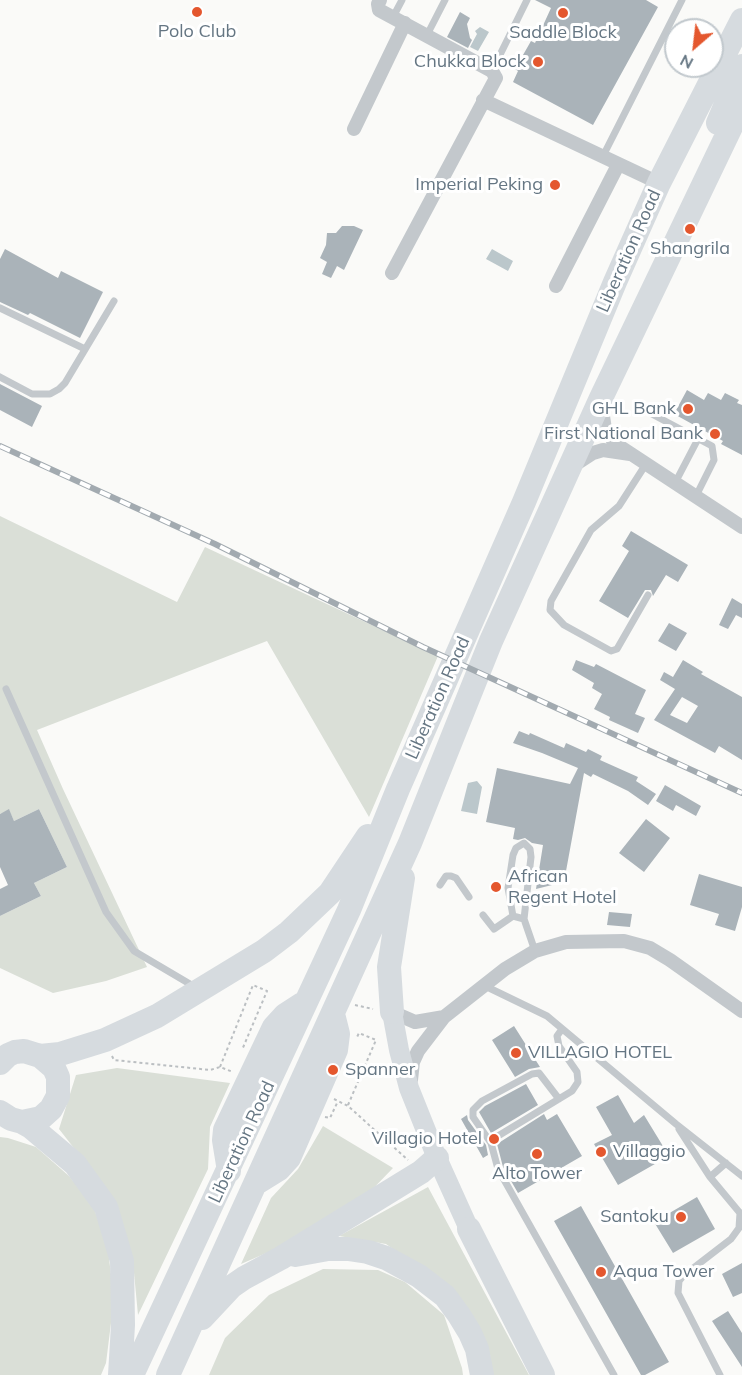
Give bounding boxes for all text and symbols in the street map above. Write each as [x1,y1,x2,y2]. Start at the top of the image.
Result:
marker: Polo Club [190,5,204,19]
marker: Saddle Block [556,6,570,20]
north arrow [664,18,724,78]
place label: Polo Club [158,21,236,43]
place label: Saddle Block [509,22,617,44]
text: N [676,50,697,74]
place label: Chukka Block [414,51,526,73]
marker: Chukka Block [531,55,545,69]
place label: Imperial Peking [415,174,543,196]
marker: Imperial Peking [548,178,562,192]
street label: Liberation Road [592,186,666,316]
marker: Shangrila [683,222,697,236]
place label: Shangrila [650,238,730,260]
place label: GHL Bank [592,398,676,420]
marker: GHL Bank [681,402,695,416]
place label: First National Bank [544,423,703,445]
marker: First National Bank [708,427,722,441]
street label: Liberation Road [401,633,475,763]
place label: African Regent Hotel [508,866,616,908]
marker: African Regent Hotel [489,880,503,894]
place label: VILLAGIO HOTEL [528,1042,672,1064]
marker: VILLAGIO HOTEL [509,1046,523,1060]
place label: Spanner [345,1059,415,1081]
marker: Spanner [326,1063,340,1077]
street label: Liberation Road [204,1078,280,1206]
place label: Villagio Hotel [371,1128,482,1150]
marker: Villagio Hotel [487,1132,501,1146]
place label: Villaggio [613,1141,685,1163]
marker: Villaggio [594,1145,608,1159]
marker: Alto Tower [530,1147,544,1161]
place label: Alto Tower [492,1163,582,1185]
place label: Santoku [600,1206,669,1228]
marker: Santoku [674,1210,688,1224]
place label: Aqua Tower [613,1261,714,1283]
marker: Aqua Tower [594,1265,608,1279]

